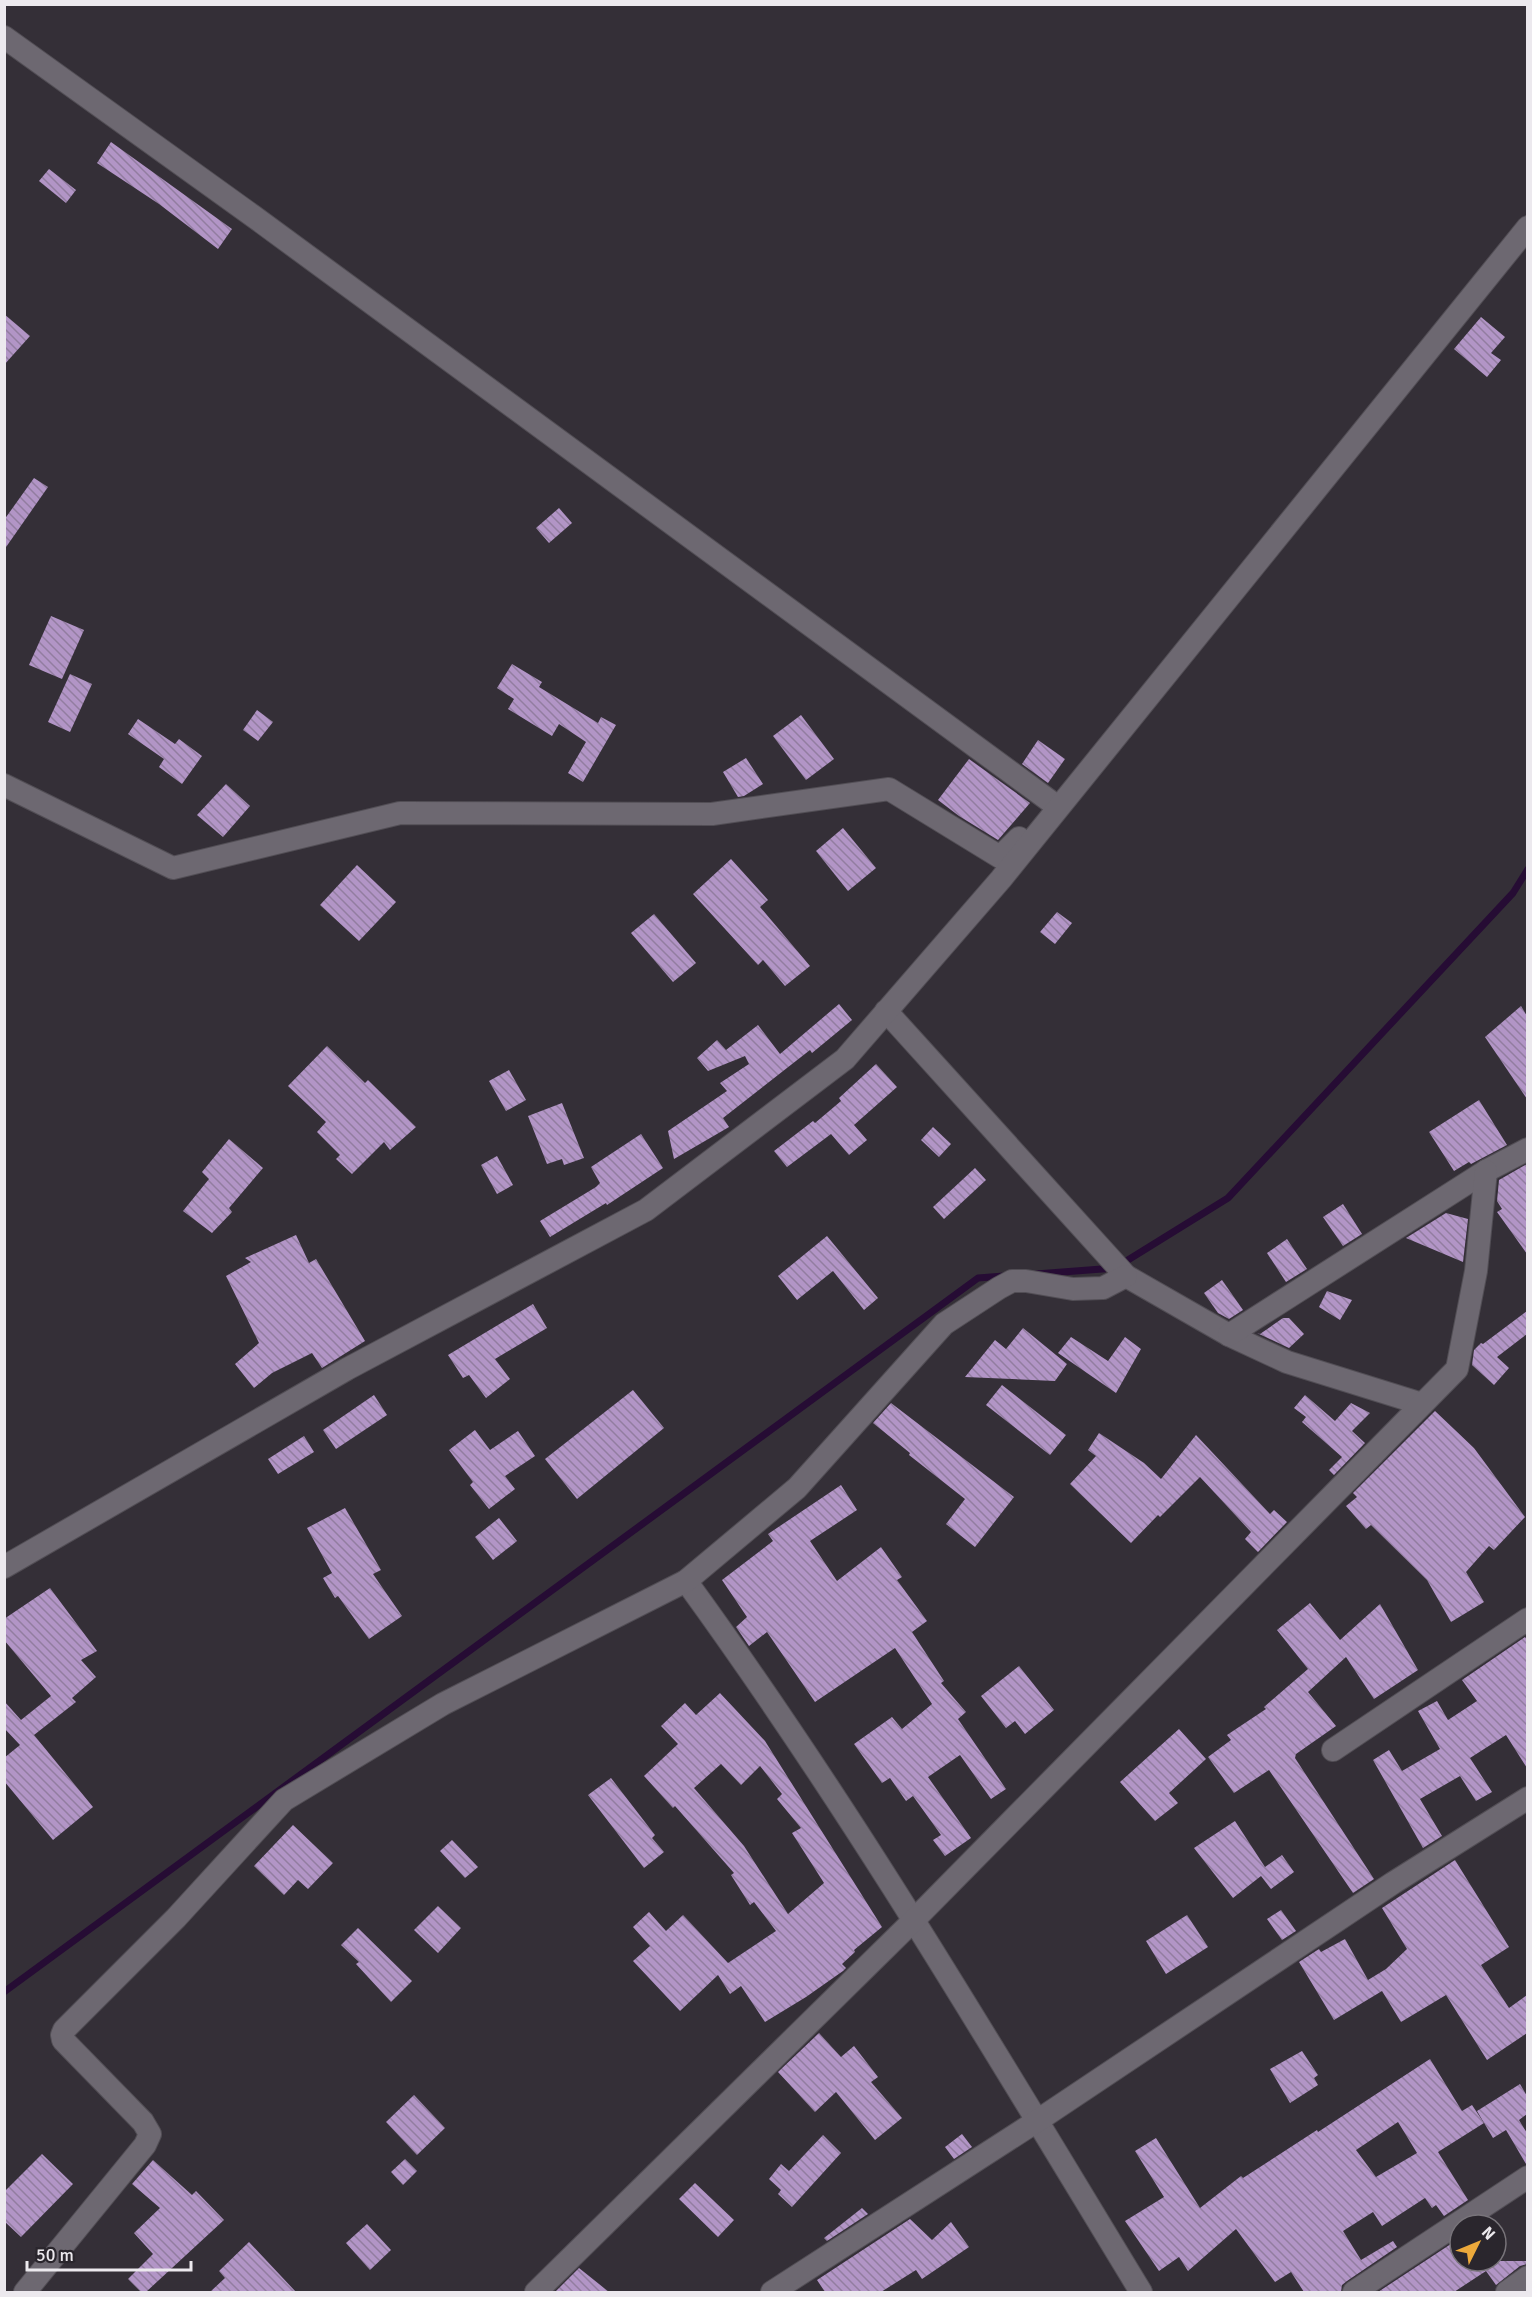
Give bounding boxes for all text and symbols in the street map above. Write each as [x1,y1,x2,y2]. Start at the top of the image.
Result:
north arrow [1448,2213,1508,2273]
text: N [1477,2223,1499,2244]
scale bar [27,2234,190,2272]
text: 50 m [36,2244,74,2266]

